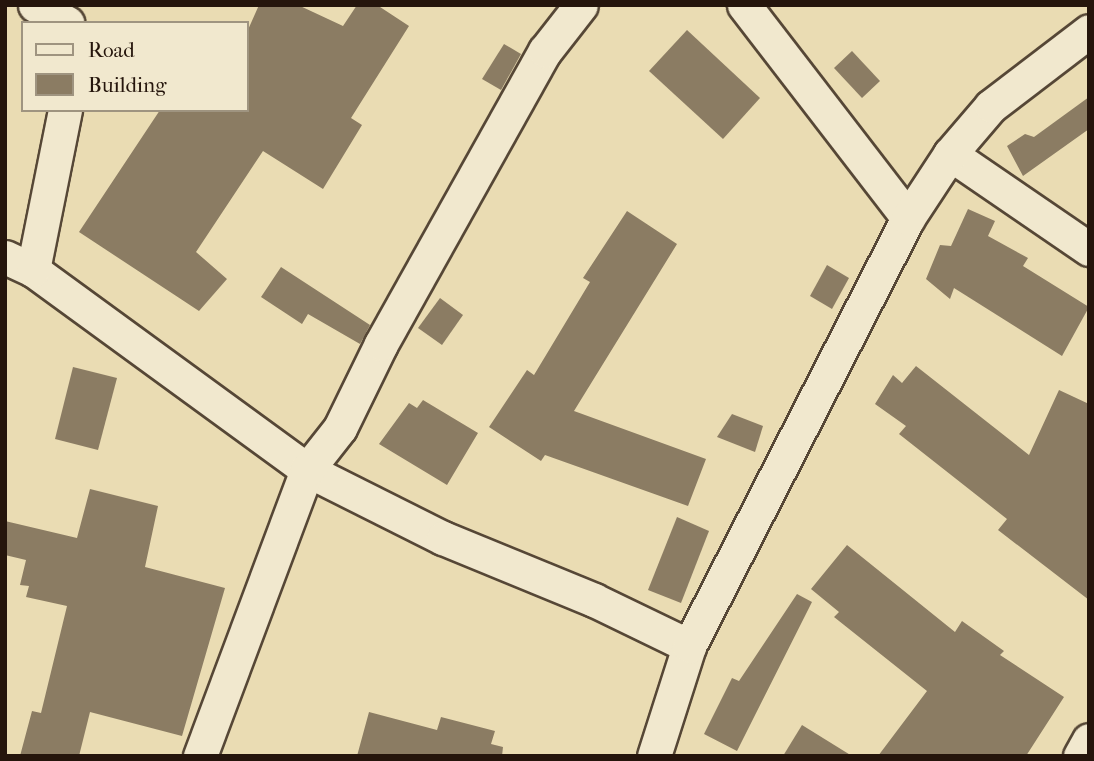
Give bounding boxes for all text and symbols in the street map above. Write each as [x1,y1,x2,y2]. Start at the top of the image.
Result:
legend [21,21,248,112]
text: Road [88,38,135,62]
text: Building [88,73,166,97]

